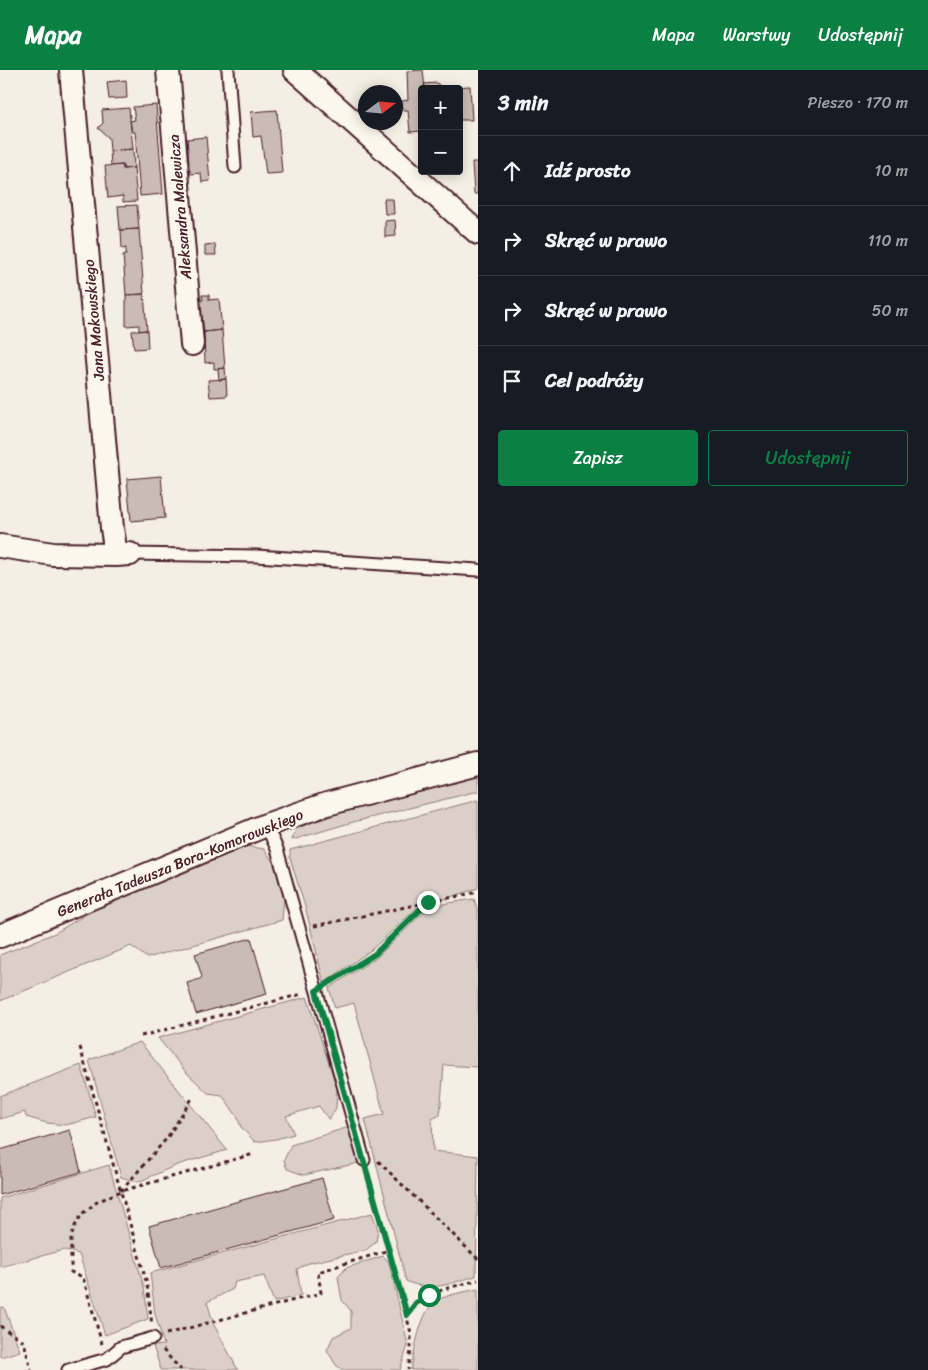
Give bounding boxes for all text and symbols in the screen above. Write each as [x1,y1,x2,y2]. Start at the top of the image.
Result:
text: Mapa [25,14,81,56]
text: Mapa [652,19,695,51]
text: Warstwy [723,19,790,51]
text: Udostępnij [818,19,903,51]
text: 3 min [498,84,548,122]
north arrow [358,85,403,130]
map controls [418,85,463,175]
button: + [418,85,463,130]
text: Pieszo · 170 m [808,88,908,117]
button: − [418,130,463,175]
street label: Aleksandra Malewicza [161,133,199,282]
text: Idź prosto [545,154,631,187]
text: 10 m [875,156,908,185]
icon: ahead [498,157,526,185]
text: Skręć w prawo [545,224,667,257]
text: 110 m [868,226,908,255]
icon: right [498,227,526,255]
street label: Jana Makowskiego [76,258,112,383]
text: Skręć w prawo [545,294,667,327]
text: 50 m [872,296,908,325]
icon: right [498,297,526,325]
text: Cel podróży [545,364,643,397]
icon: arrive [498,367,526,395]
button: Zapisz [498,430,698,486]
button: Udostępnij [708,430,908,486]
street label: Generała Tadeusza Bora-Komorowskiego [53,801,308,924]
route end [417,891,440,914]
route start [418,1284,441,1307]

